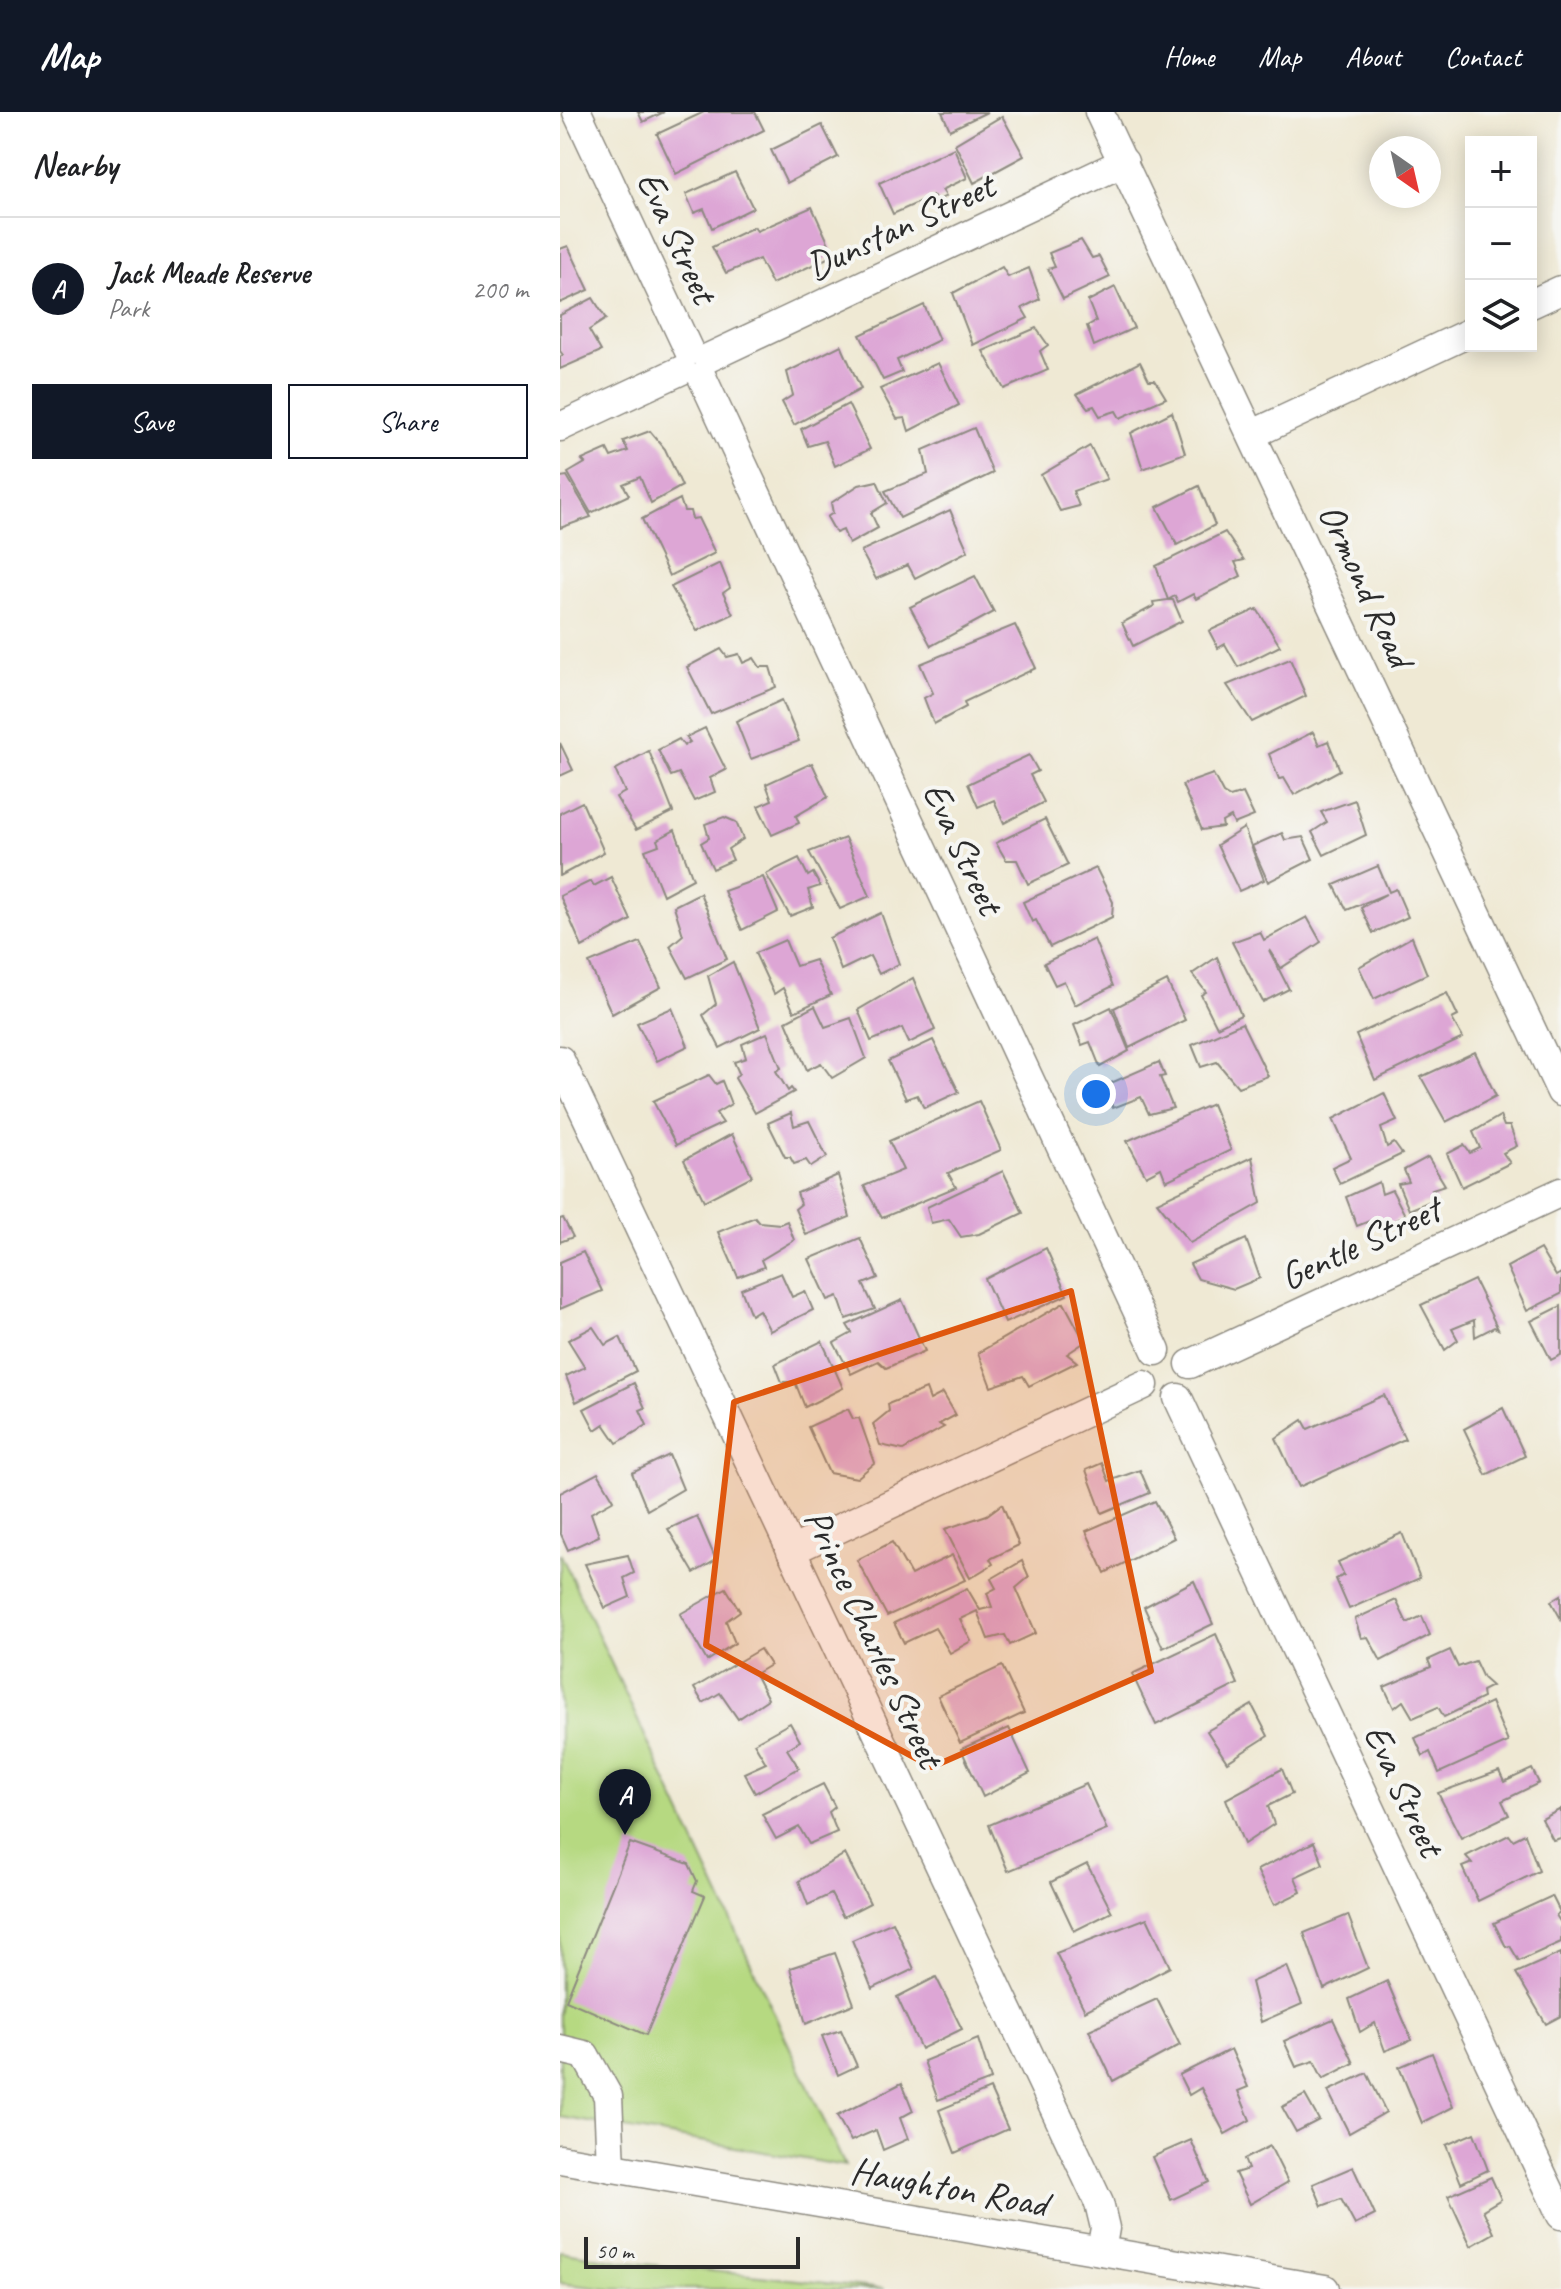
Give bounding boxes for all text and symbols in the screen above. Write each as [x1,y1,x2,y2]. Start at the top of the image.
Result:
text: Map [40,33,99,80]
text: Home [1164,39,1214,74]
text: Map [1258,39,1301,74]
text: About [1345,39,1401,74]
text: Contact [1445,39,1521,74]
north arrow [1369,136,1441,208]
map controls [1465,136,1537,352]
button: + [1465,136,1537,208]
text: Nearby [32,143,118,186]
street label: Dunstan Street [798,161,1005,290]
street label: Eva Street [626,164,729,313]
button: − [1465,208,1537,280]
text: Jack Meade Reserve [108,254,310,292]
text: A [51,273,65,306]
text: 200 m [472,273,528,306]
button: layers [1465,280,1537,352]
text: Park [108,292,149,325]
button: Save [32,384,272,459]
button: Share [288,384,528,459]
street label: Ormond Road [1308,496,1427,679]
street label: Eva Street [912,775,1015,924]
your location [1076,1074,1116,1114]
street label: Gentle Street [1272,1183,1452,1300]
street label: Prince Charles Street [794,1502,956,1778]
street label: Eva Street [1353,1717,1456,1866]
pin: A [599,1769,651,1835]
street label: Haughton Road [847,2147,1057,2228]
scale bar [584,2233,800,2269]
text: 50 m [596,2237,633,2265]

